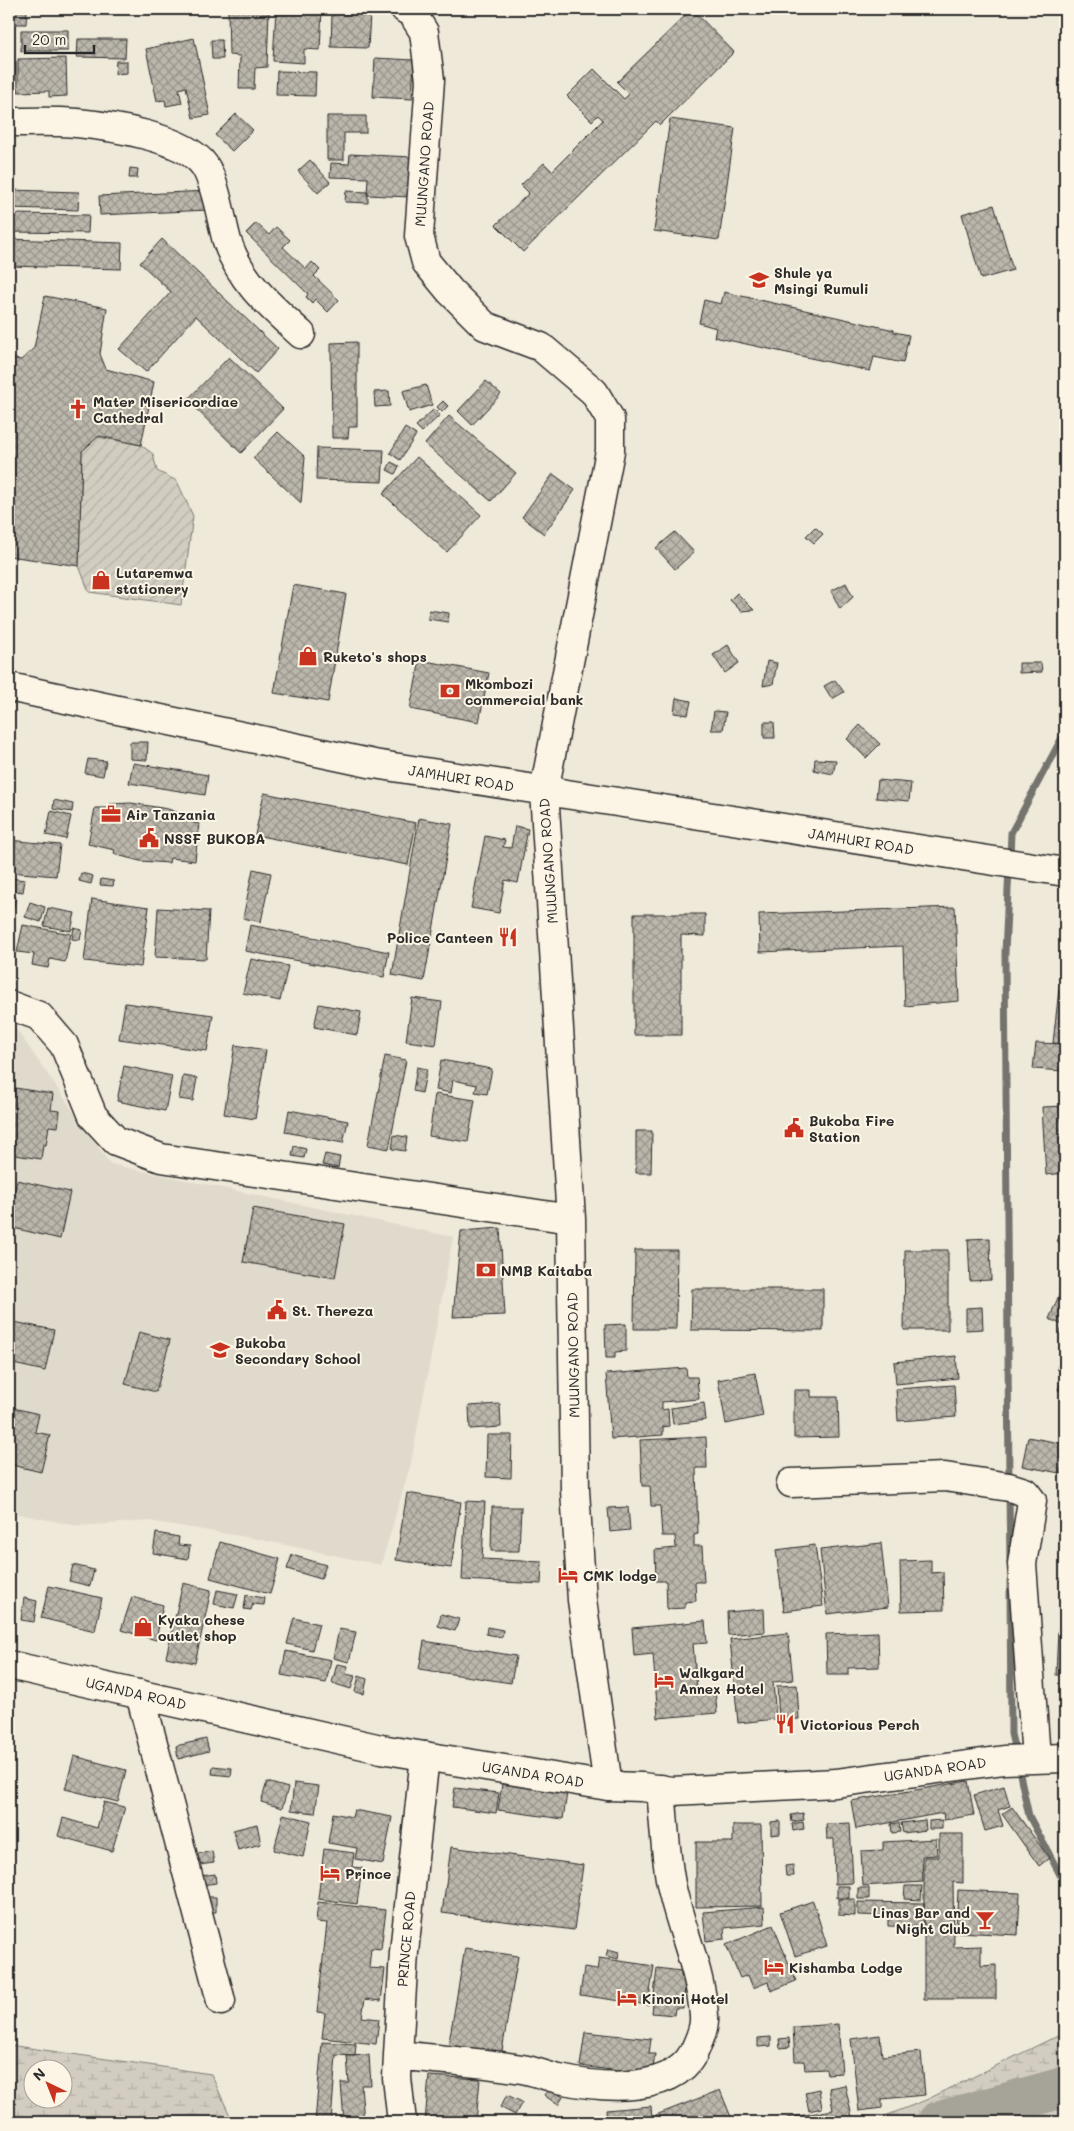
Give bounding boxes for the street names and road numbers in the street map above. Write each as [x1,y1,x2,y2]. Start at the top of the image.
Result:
street label: MUUNGANO ROAD [410,101,438,227]
street label: JAMHURI ROAD [407,760,515,796]
street label: MUUNGANO ROAD [534,798,562,924]
street label: JAMHURI ROAD [807,823,915,859]
street label: MUUNGANO ROAD [562,1292,584,1418]
street label: UGANDA ROAD [84,1672,188,1714]
street label: UGANDA ROAD [883,1752,987,1786]
street label: UGANDA ROAD [481,1757,585,1791]
street label: PRINCE ROAD [392,1890,420,1988]

